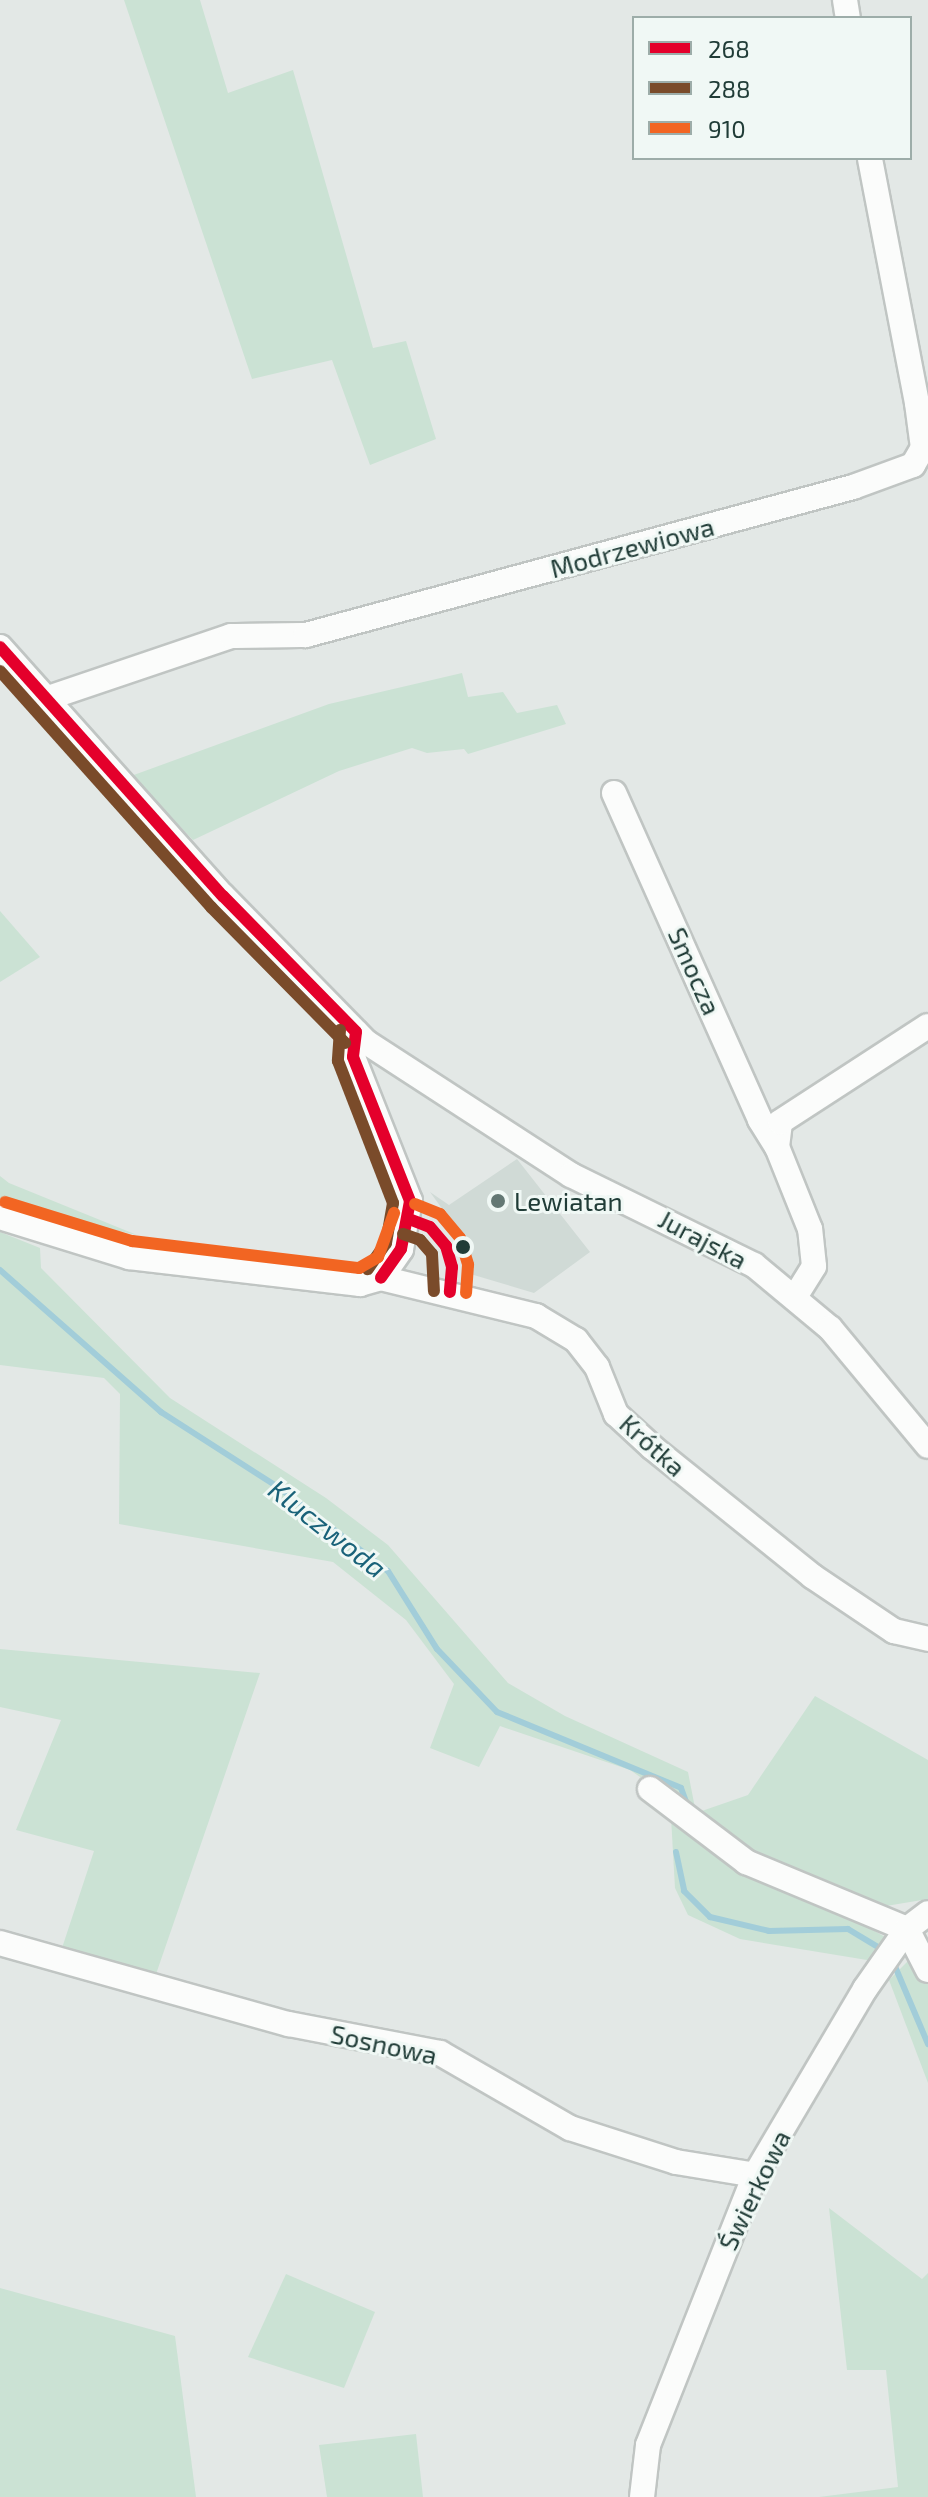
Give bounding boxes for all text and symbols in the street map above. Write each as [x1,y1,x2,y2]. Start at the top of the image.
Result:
legend [632,16,912,160]
text: 268 [708,34,750,63]
text: 288 [708,74,751,103]
text: 910 [708,114,746,143]
street label: Modrzewiowa [547,510,717,584]
street label: Smocza [662,922,728,1020]
place label: Lewiatan [514,1185,623,1217]
marker: Lewiatan [489,1192,507,1210]
street label: Jurajska [653,1203,753,1275]
unlabelled marker [455,1239,471,1255]
street label: Krótka [614,1407,692,1483]
water label: Kluczwoda [262,1472,394,1584]
street label: Sosnowa [328,2018,440,2070]
street label: Świerkowa [712,2125,796,2255]

